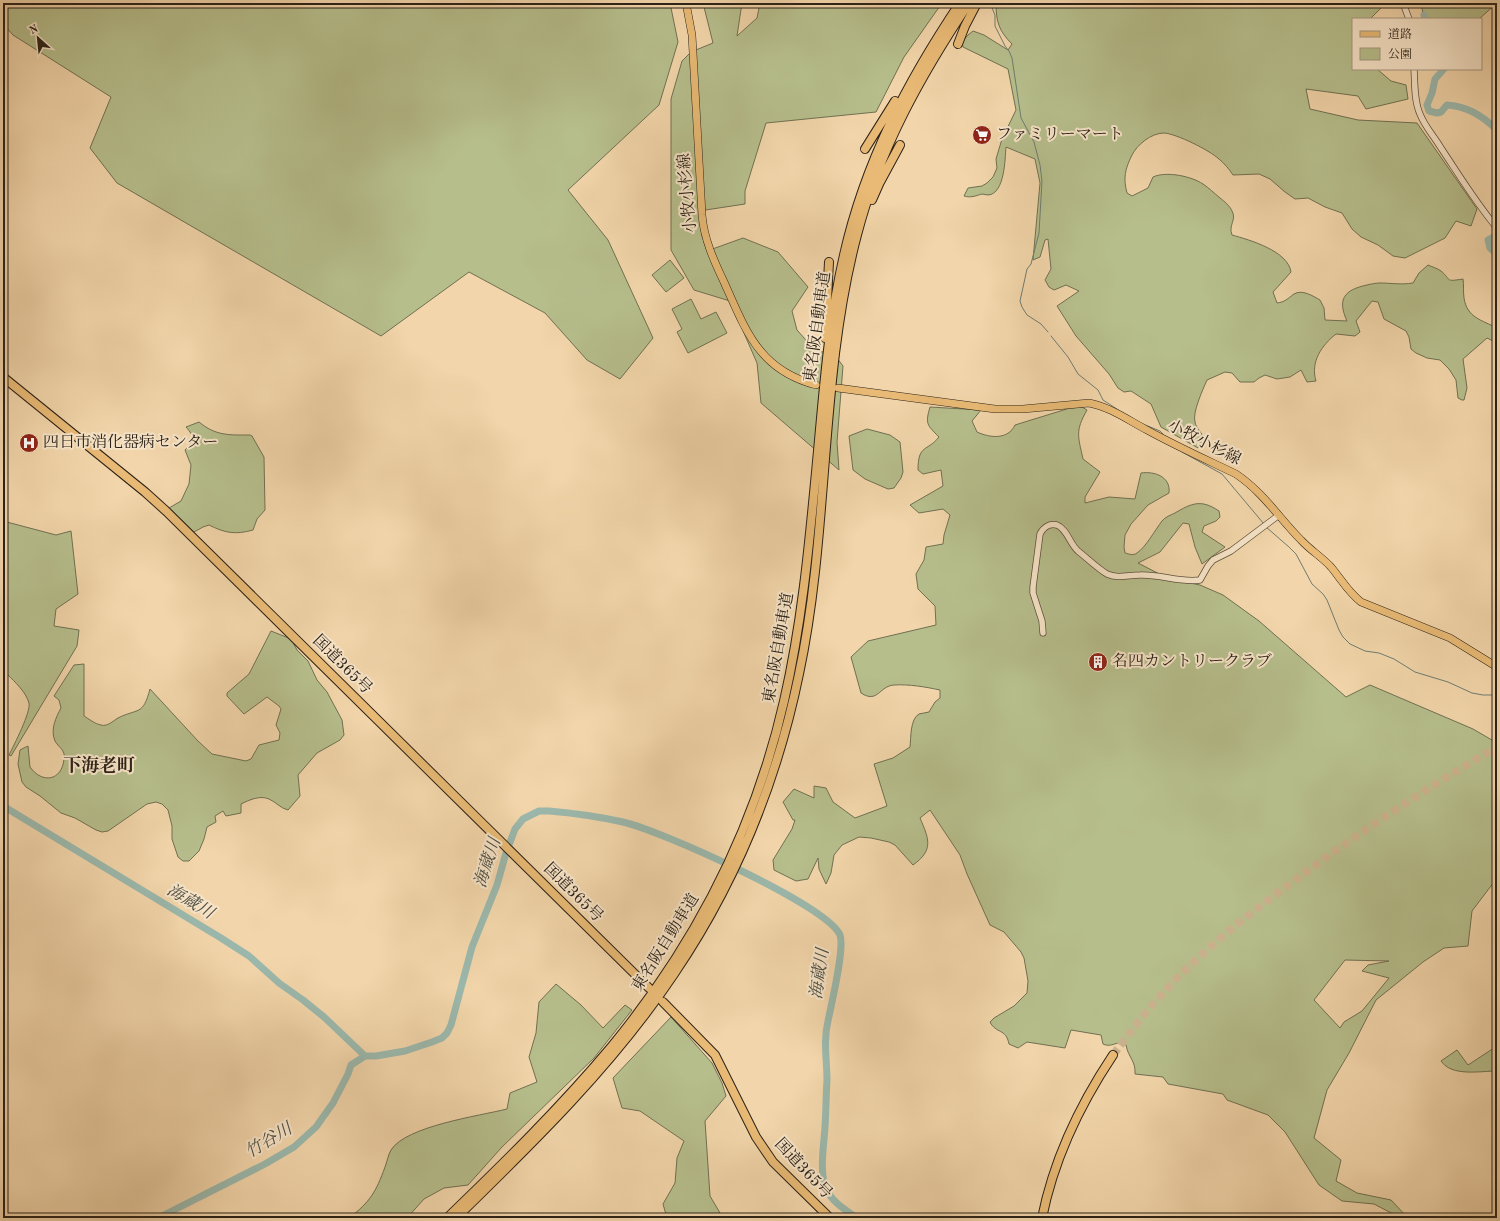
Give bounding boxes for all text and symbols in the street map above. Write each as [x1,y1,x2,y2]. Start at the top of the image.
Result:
north arrow [18,18,58,58]
legend [1352,18,1482,70]
text: N [28,23,41,37]
text: 道路 [1388,27,1412,41]
text: 公園 [1388,48,1412,61]
supermarket icon: ファミリーマート [971,124,993,146]
place label: ファミリーマート [996,126,1124,143]
street label: 小牧小杉線 [675,152,699,234]
street label: 東名阪自動車道 [800,270,834,384]
street label: 小牧小杉線 [1165,416,1244,468]
hospital icon: 四日市消化器病センター [18,432,40,454]
place label: 四日市消化器病センター [43,433,218,451]
street label: 東名阪自動車道 [759,591,797,705]
street label: 国道365号 [310,631,376,697]
building icon: 名四カントリークラブ [1087,651,1109,673]
place label: 名四カントリークラブ [1112,652,1272,670]
district label: 下海老町 [63,755,135,775]
water label: 海蔵川 [470,834,505,890]
street label: 国道365号 [541,859,607,925]
water label: 海蔵川 [164,880,219,923]
street label: 東名阪自動車道 [628,890,702,995]
water label: 海蔵川 [806,945,832,1000]
water label: 竹谷川 [242,1118,297,1161]
street label: 国道365号 [771,1134,836,1202]

